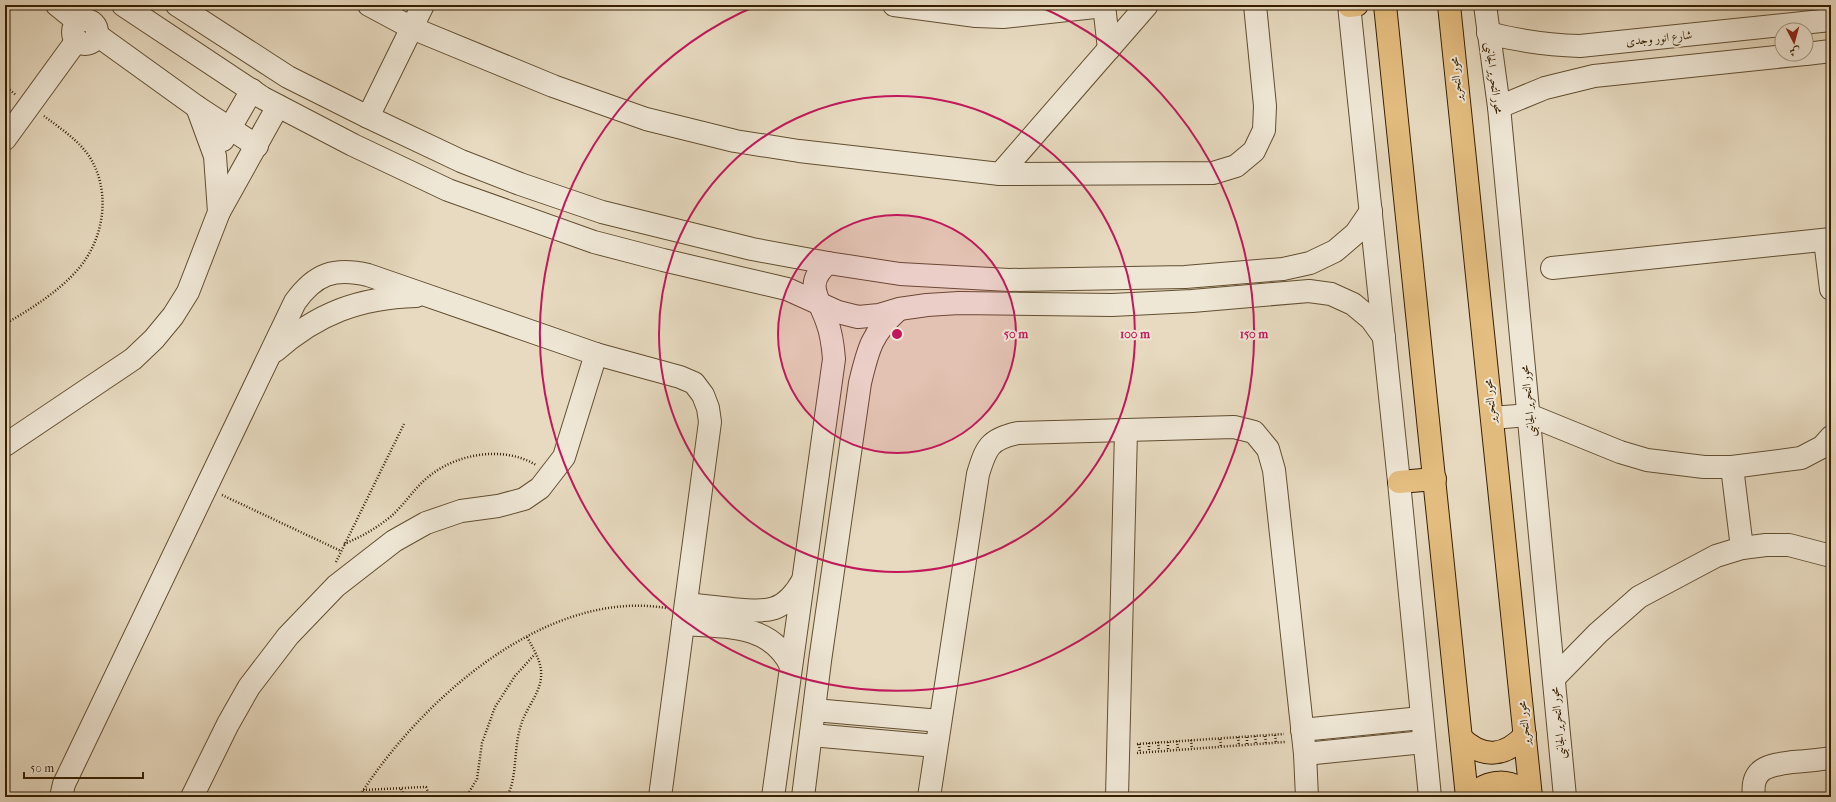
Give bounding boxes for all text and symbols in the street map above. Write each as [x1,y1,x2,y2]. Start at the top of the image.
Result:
north arrow [1774,22,1814,62]
street label: شارع انور وجدى [1625,28,1693,52]
street label: محور التحرير الجانبى [1480,41,1506,116]
text: ش [1789,44,1801,58]
street label: محور التحرير [1447,55,1466,104]
centre of rings [890,327,904,341]
text: 50 m [1004,327,1029,341]
text: 100 m [1120,327,1151,341]
text: 150 m [1240,327,1269,341]
street label: محور التحرير الجانبى [1517,363,1541,438]
street label: محور التحرير [1481,377,1500,426]
street label: محور التحرير الجانبى [1547,685,1571,760]
street label: محور التحرير [1515,699,1534,748]
scale bar [24,754,143,780]
text: 50 m [30,761,54,775]

